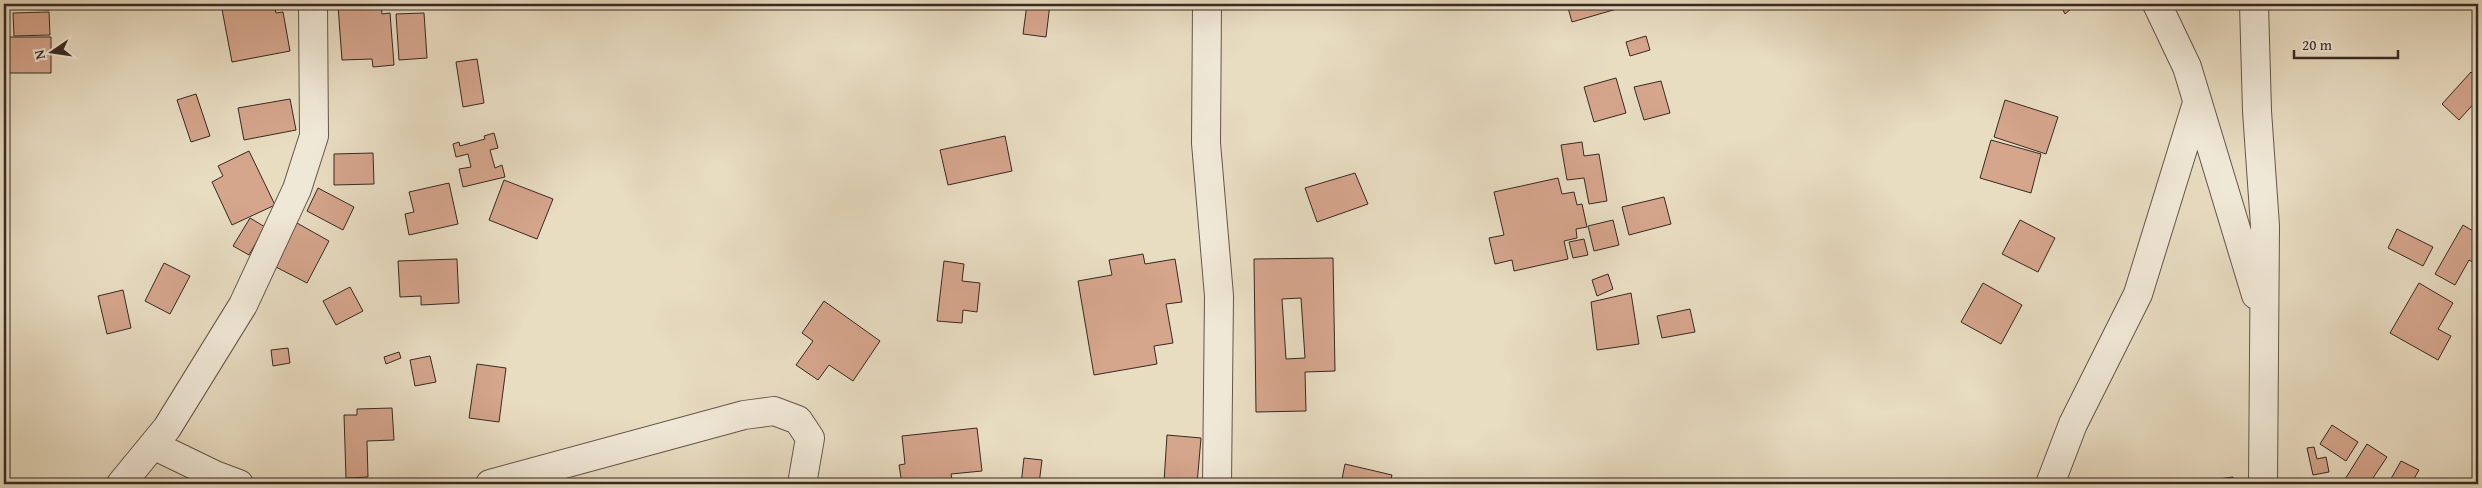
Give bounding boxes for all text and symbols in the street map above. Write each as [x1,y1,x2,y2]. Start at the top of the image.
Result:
north arrow [28,28,78,78]
scale bar [2294,28,2398,60]
text: 20 m [2302,34,2333,55]
text: N [28,47,50,62]

